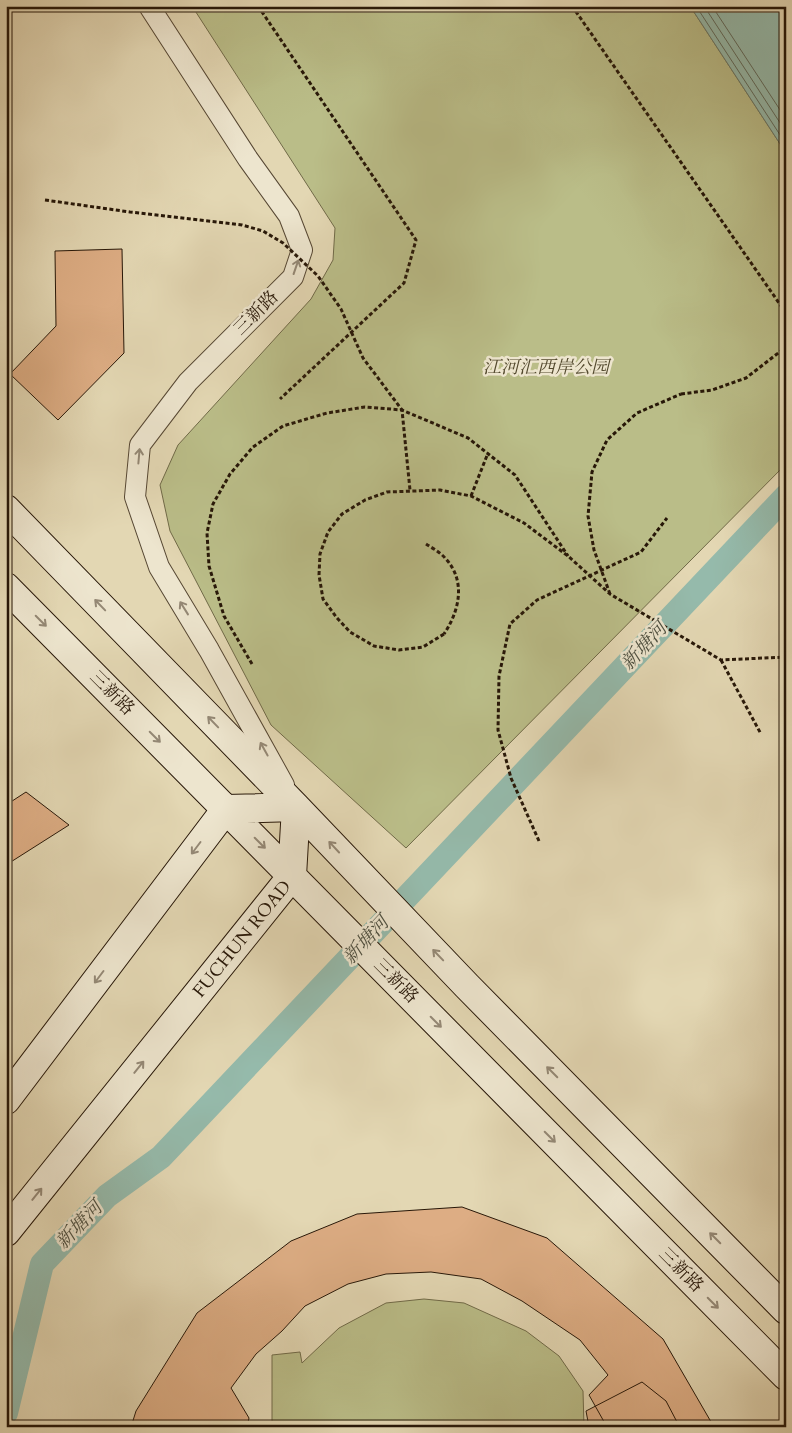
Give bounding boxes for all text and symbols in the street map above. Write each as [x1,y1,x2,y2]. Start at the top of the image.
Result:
one-way arrow [292,259,302,275]
street label: 三新路 [228,285,284,341]
park label: 江河汇西岸公园 [483,355,612,380]
one-way arrow [134,449,143,465]
one-way arrow [94,599,106,612]
one-way arrow [178,601,188,615]
water label: 新塘河 [615,614,675,676]
one-way arrow [34,615,46,627]
street label: 三新路 [84,665,140,721]
one-way arrow [207,716,219,728]
one-way arrow [149,731,161,743]
one-way arrow [259,741,269,756]
one-way arrow [254,837,266,850]
one-way arrow [191,841,202,854]
one-way arrow [328,841,341,853]
street label: FUCHUN ROAD [187,875,297,1003]
water label: 新塘河 [337,908,397,970]
one-way arrow [432,949,444,962]
street label: 三新路 [368,953,424,1009]
one-way arrow [93,970,104,983]
one-way arrow [430,1015,442,1028]
one-way arrow [133,1061,144,1074]
one-way arrow [546,1066,558,1078]
one-way arrow [544,1131,556,1143]
one-way arrow [31,1188,42,1201]
water label: 新塘河 [50,1193,110,1255]
one-way arrow [709,1231,721,1244]
street label: 三新路 [653,1242,709,1298]
one-way arrow [707,1296,719,1309]

